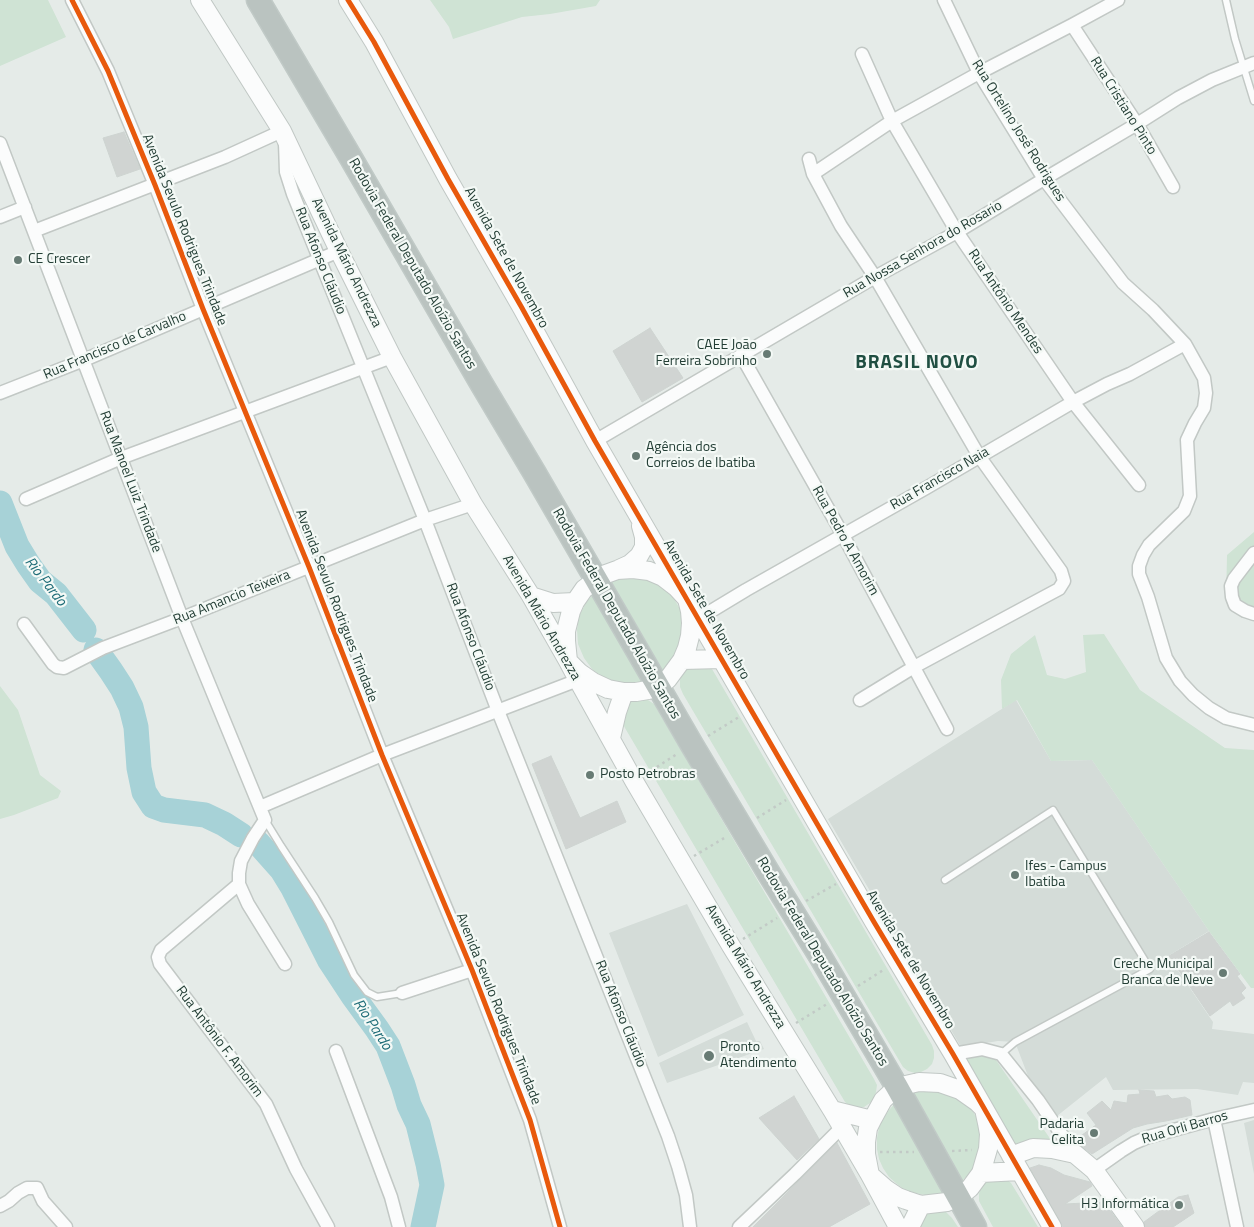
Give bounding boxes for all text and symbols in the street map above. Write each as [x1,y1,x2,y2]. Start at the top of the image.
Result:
street label: Rua Cristiano Pinto [1086,54,1160,158]
street label: Rua Ortelino José Rodrigues [967,57,1069,205]
street label: Avenida Sevulo Rodrigues Trindade [138,132,230,328]
street label: Rodovia Federal Deputado Aloízio Santos [345,156,479,372]
street label: Avenida Sete de Novembro [460,185,552,331]
street label: Avenida Mário Andrezza [307,196,385,330]
street label: Rua Nossa Senhora do Rosario [841,198,1005,302]
street label: Rua Afonso Cláudio [291,205,349,317]
street label: Rua Antônio Mendes [964,247,1046,357]
place label: CE Crescer [28,252,90,268]
marker: CE Crescer [12,254,24,266]
street label: Rua Francisco de Carvalho [41,308,189,384]
place label: CAEE João Ferreira Sobrinho [656,338,757,371]
marker: CAEE João Ferreira Sobrinho [761,348,773,360]
district label: BRASIL NOVO [854,352,980,374]
street label: Rua Manoel Luiz Trindade [95,409,165,555]
place label: Agência dos Correios de Ibatiba [646,440,755,472]
street label: Rua Francisco Naia [888,444,992,514]
marker: Agência dos Correios de Ibatiba [630,450,642,462]
street label: Rua Pedro A Amorim [808,483,882,599]
street label: Rodovia Federal Deputado Aloízio Santos [549,506,683,722]
street label: Avenida Sevulo Rodrigues Trindade [291,507,381,705]
street label: Avenida Sete de Novembro [659,537,753,683]
street label: Avenida Mário Andrezza [498,552,584,684]
water label: Rio Pardo [20,554,70,610]
street label: Rua Amancio Teixeira [171,567,293,629]
street label: Rua Afonso Cláudio [442,581,498,693]
place label: Posto Petrobras [600,767,696,783]
marker: Posto Petrobras [584,769,596,781]
street label: Rodovia Federal Deputado Aloízio Santos [753,854,891,1070]
place label: Ifes - Campus Ibatiba [1025,859,1106,892]
marker: Ifes - Campus Ibatiba [1009,869,1021,881]
street label: Avenida Sete de Novembro [862,888,958,1032]
street label: Avenida Mário Andrezza [701,902,789,1032]
street label: Avenida Sevulo Rodrigues Trindade [452,911,544,1107]
place label: Creche Municipal Branca de Neve [1113,957,1213,990]
street label: Rua Afonso Cláudio [591,958,649,1070]
marker: Creche Municipal Branca de Neve [1217,967,1229,979]
street label: Rua Antônio F. Amorim [172,983,266,1101]
water label: Rio Pardo [349,996,395,1054]
place label: Pronto Atendimento [720,1040,797,1072]
marker: Pronto Atendimento [702,1049,716,1063]
street label: Rua Orli Barros [1140,1108,1230,1148]
place label: Padaria Celita [1039,1117,1084,1150]
marker: Padaria Celita [1088,1127,1100,1139]
place label: H3 Informática [1081,1197,1169,1213]
marker: H3 Informática [1173,1199,1185,1211]

